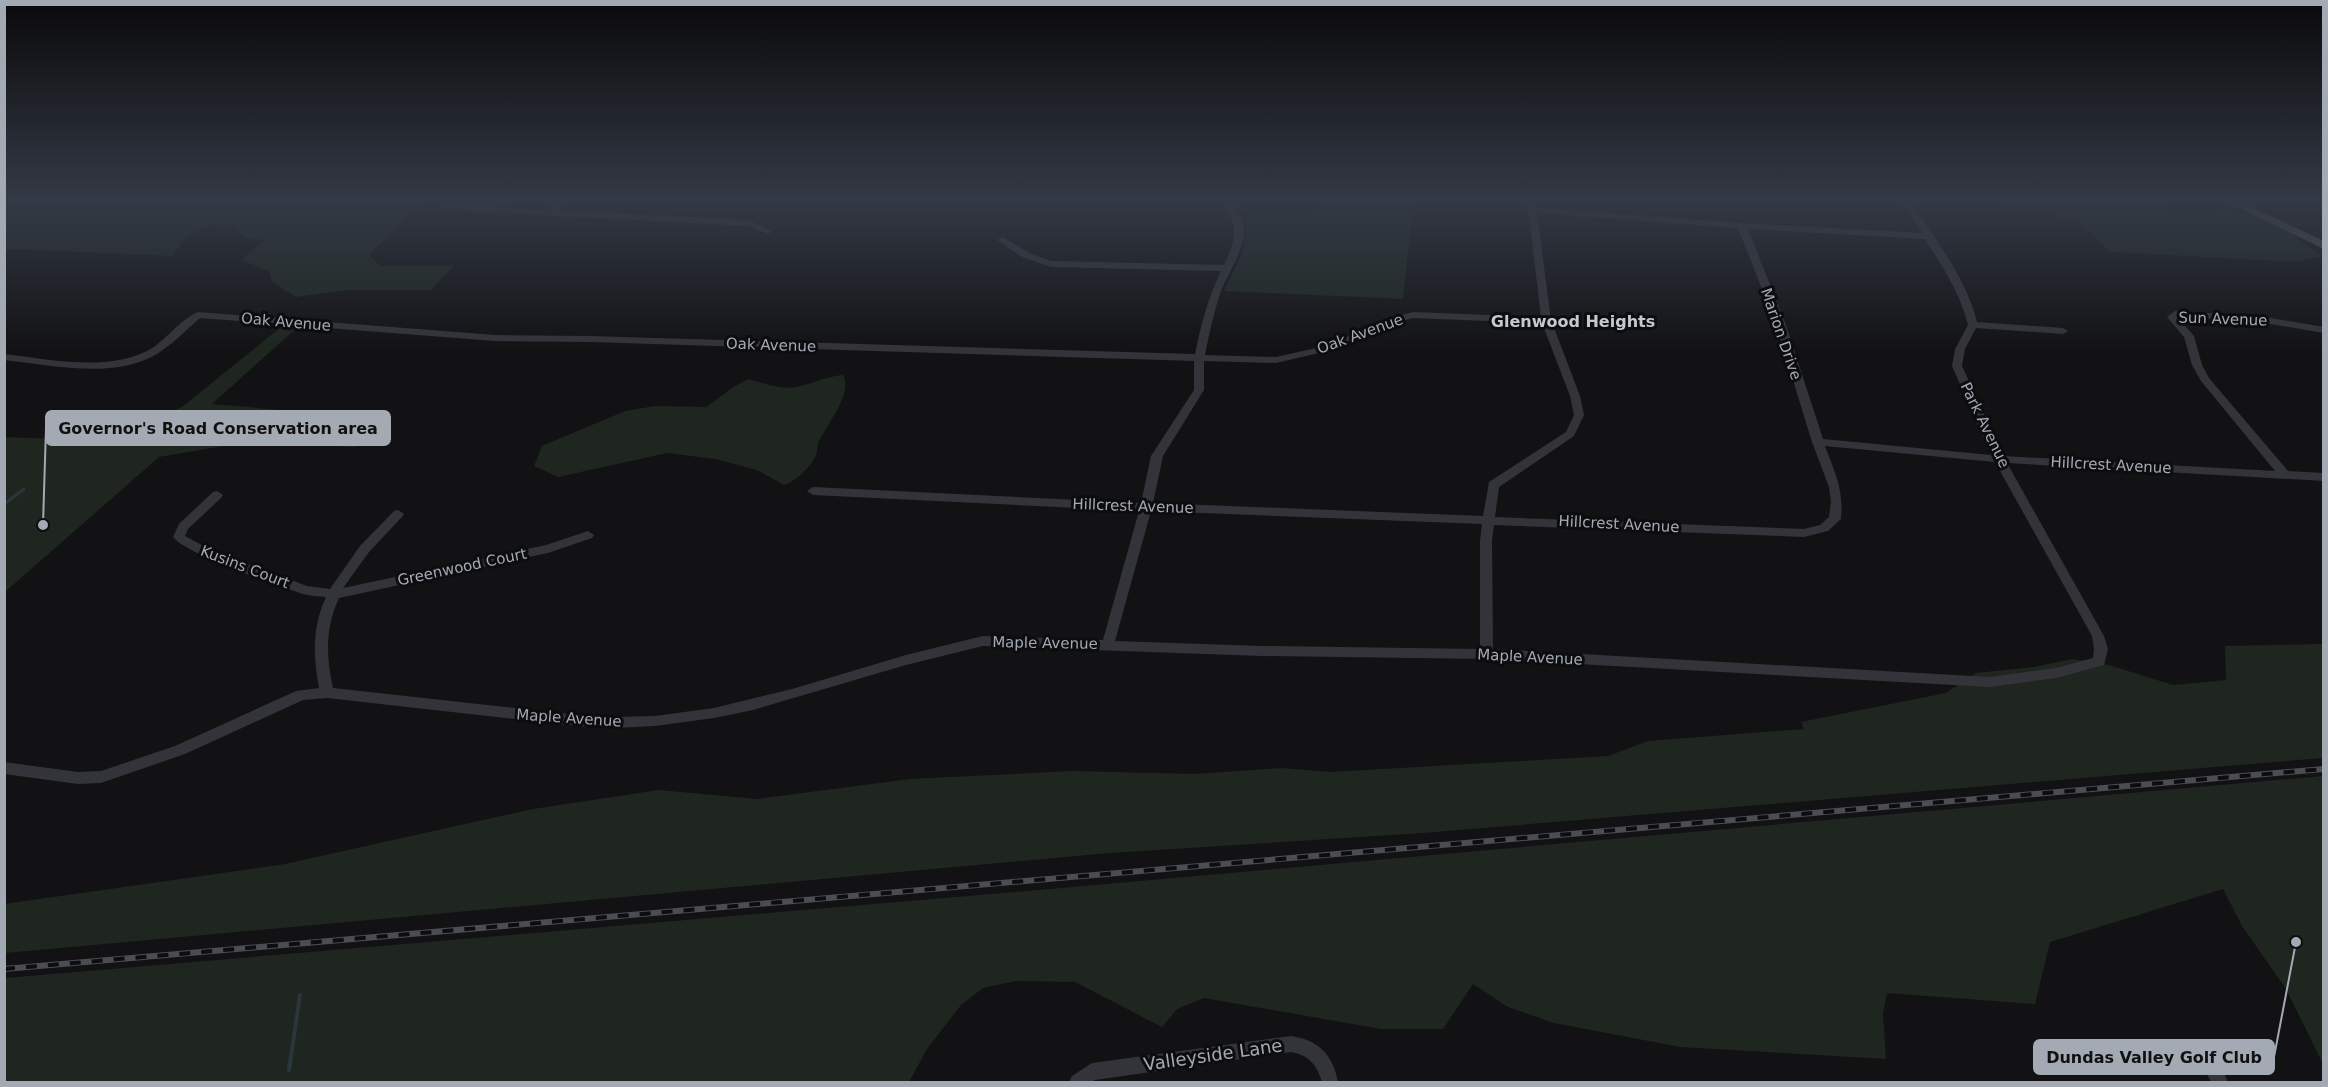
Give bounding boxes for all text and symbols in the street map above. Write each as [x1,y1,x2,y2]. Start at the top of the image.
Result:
street label: Marion Drive [1757,286,1805,382]
street label: Sun Avenue [2178,308,2268,330]
street label: Oak Avenue [240,309,332,335]
street label: Oak Avenue [1315,310,1405,358]
district label: Glenwood Heights [1491,312,1655,331]
street label: Oak Avenue [726,334,816,356]
street label: Park Avenue [1957,379,2013,471]
callout: Governor's Road Conservation area [46,411,390,445]
text: Governor's Road Conservation area [58,419,378,438]
street label: Hillcrest Avenue [2050,453,2172,477]
street label: Hillcrest Avenue [1072,495,1194,517]
street label: Hillcrest Avenue [1558,512,1680,536]
street label: Kusins Court [198,542,292,592]
street label: Greenwood Court [396,544,528,589]
street label: Maple Avenue [992,633,1098,653]
street label: Maple Avenue [1477,645,1583,669]
street label: Maple Avenue [516,705,622,731]
street label: Valleyside Lane [1142,1034,1284,1075]
callout: Dundas Valley Golf Club [2034,1040,2274,1074]
text: Dundas Valley Golf Club [2046,1048,2262,1067]

